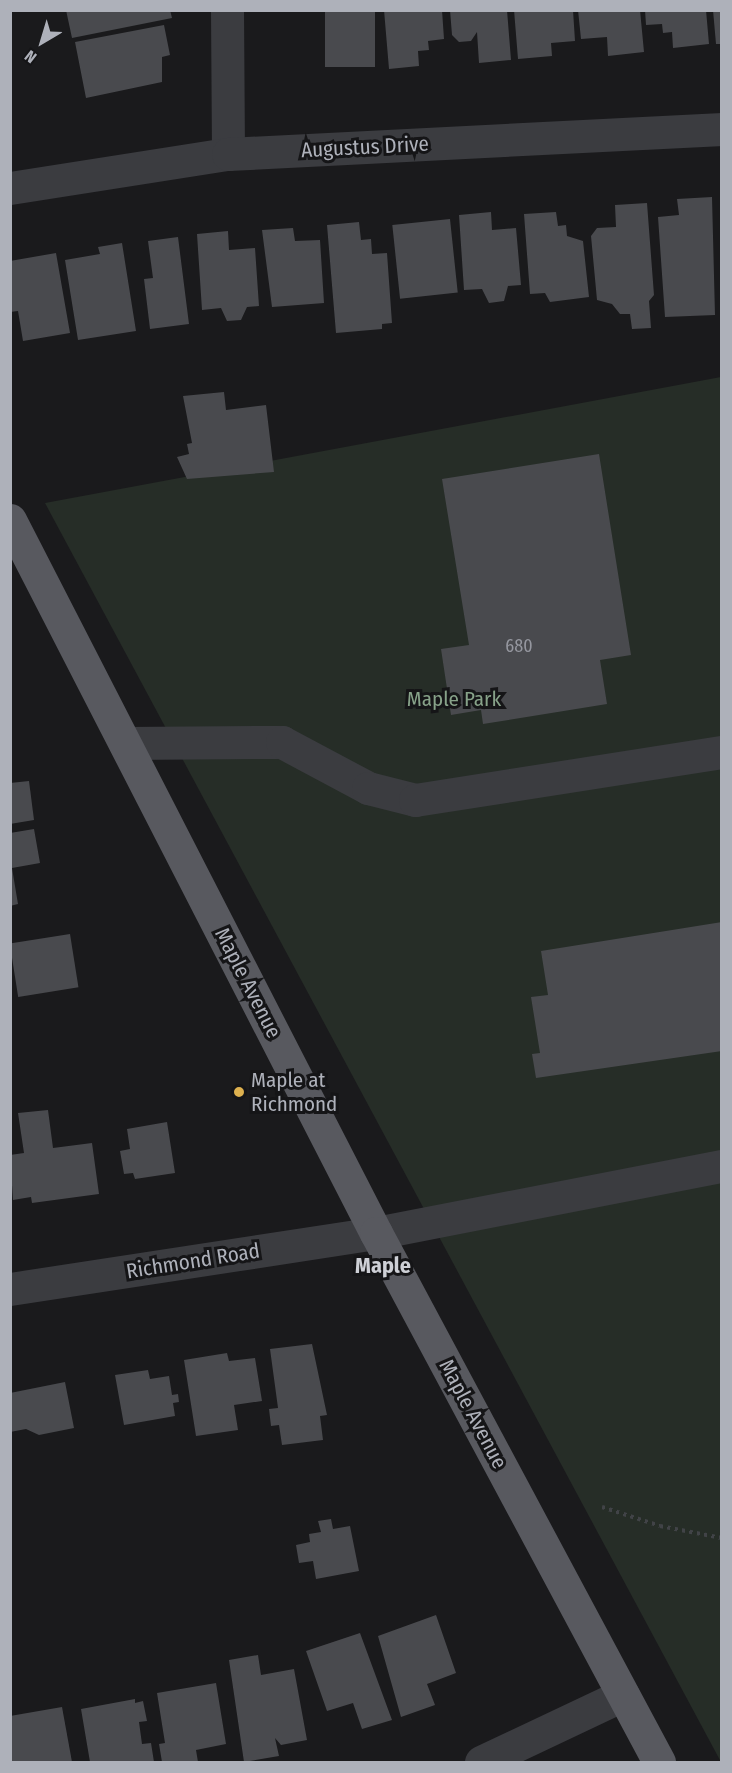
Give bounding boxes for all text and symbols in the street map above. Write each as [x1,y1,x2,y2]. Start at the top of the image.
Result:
north arrow [12,12,72,72]
text: N [21,46,40,67]
street label: Augustus Drive [301,131,429,163]
house number: 680 [505,635,533,657]
park label: Maple Park [407,686,501,712]
street label: Maple Avenue [209,924,287,1042]
place label: Maple at Richmond [251,1067,337,1117]
marker: Maple at Richmond [232,1085,246,1099]
street label: Richmond Road [124,1238,262,1284]
district label: Maple [355,1253,411,1279]
street label: Maple Avenue [434,1355,512,1473]

